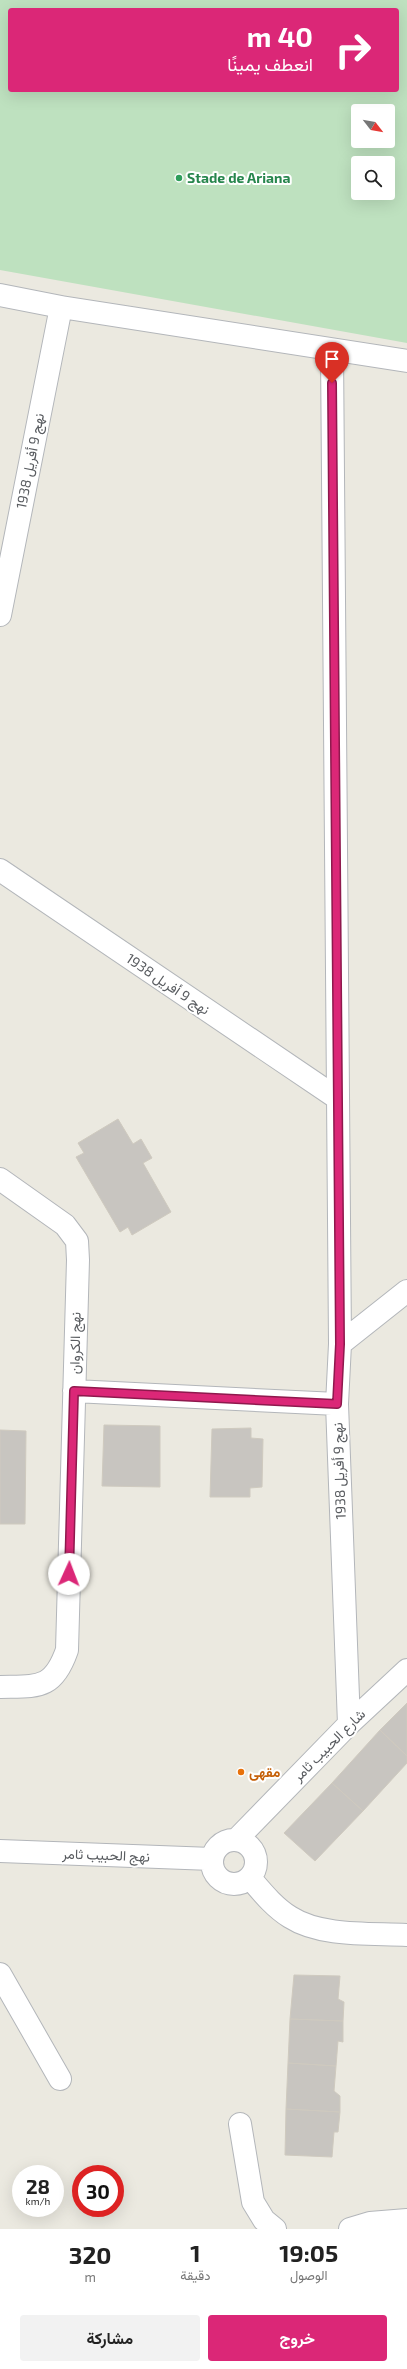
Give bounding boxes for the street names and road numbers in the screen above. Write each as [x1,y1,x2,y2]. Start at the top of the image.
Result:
street label: نهج 9 أفريل 1938 [12,412,50,511]
street label: نهج 9 أفريل 1938 [122,949,213,1020]
street label: نهج الكروان [65,1312,87,1374]
street label: نهج 9 أفريل 1938 [328,1422,352,1520]
street label: شارع الحبيب ثامر [288,1705,370,1787]
street label: نهج الحبيب ثامر [61,1844,150,1868]

